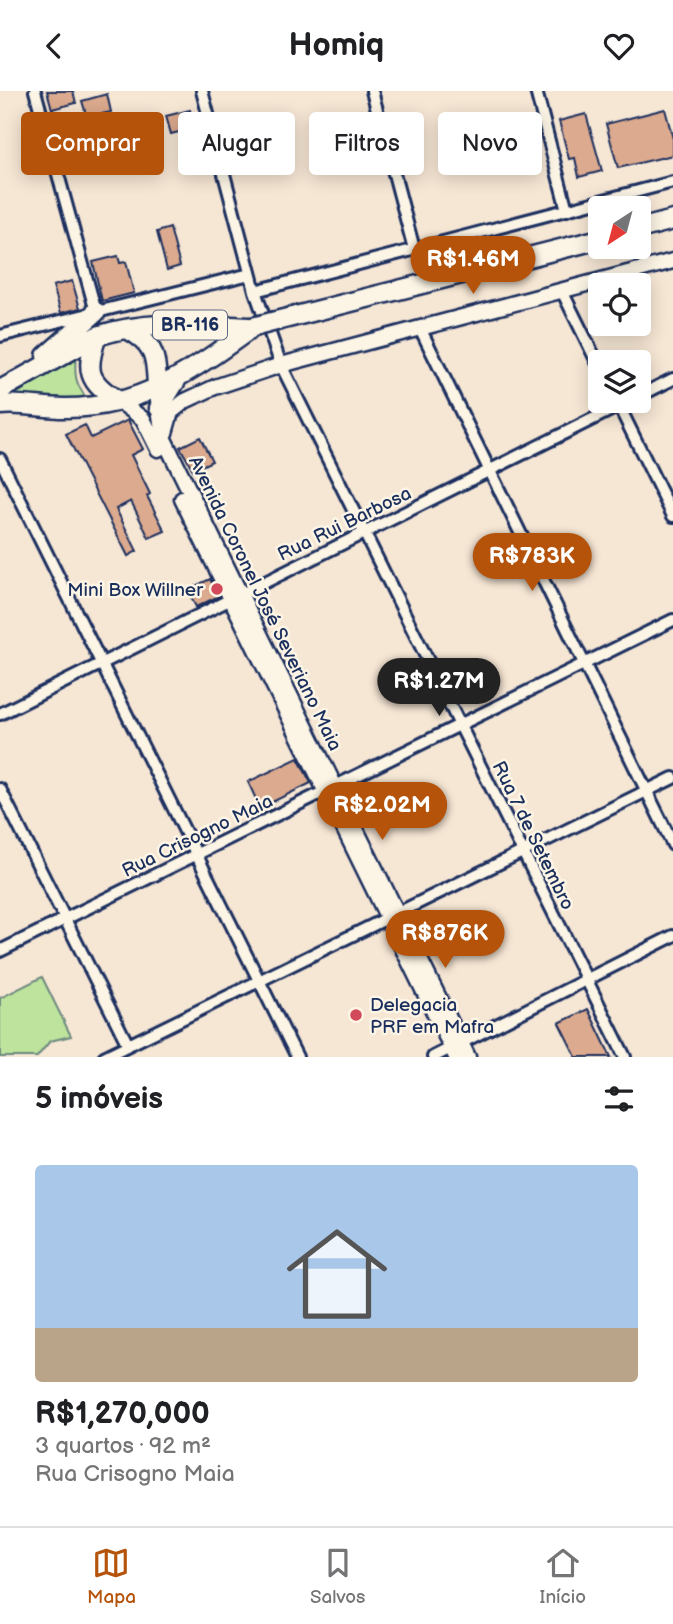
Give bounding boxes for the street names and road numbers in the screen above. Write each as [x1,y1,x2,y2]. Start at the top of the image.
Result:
road number: BR-116 [153,311,227,339]
street label: Avenida Coronel José Severiano Maia [183,453,346,755]
street label: Rua Rui Barbosa [274,482,415,567]
street label: Rua 7 de Setembro [487,757,579,914]
street label: Rua Crisogno Maia [118,790,277,883]

